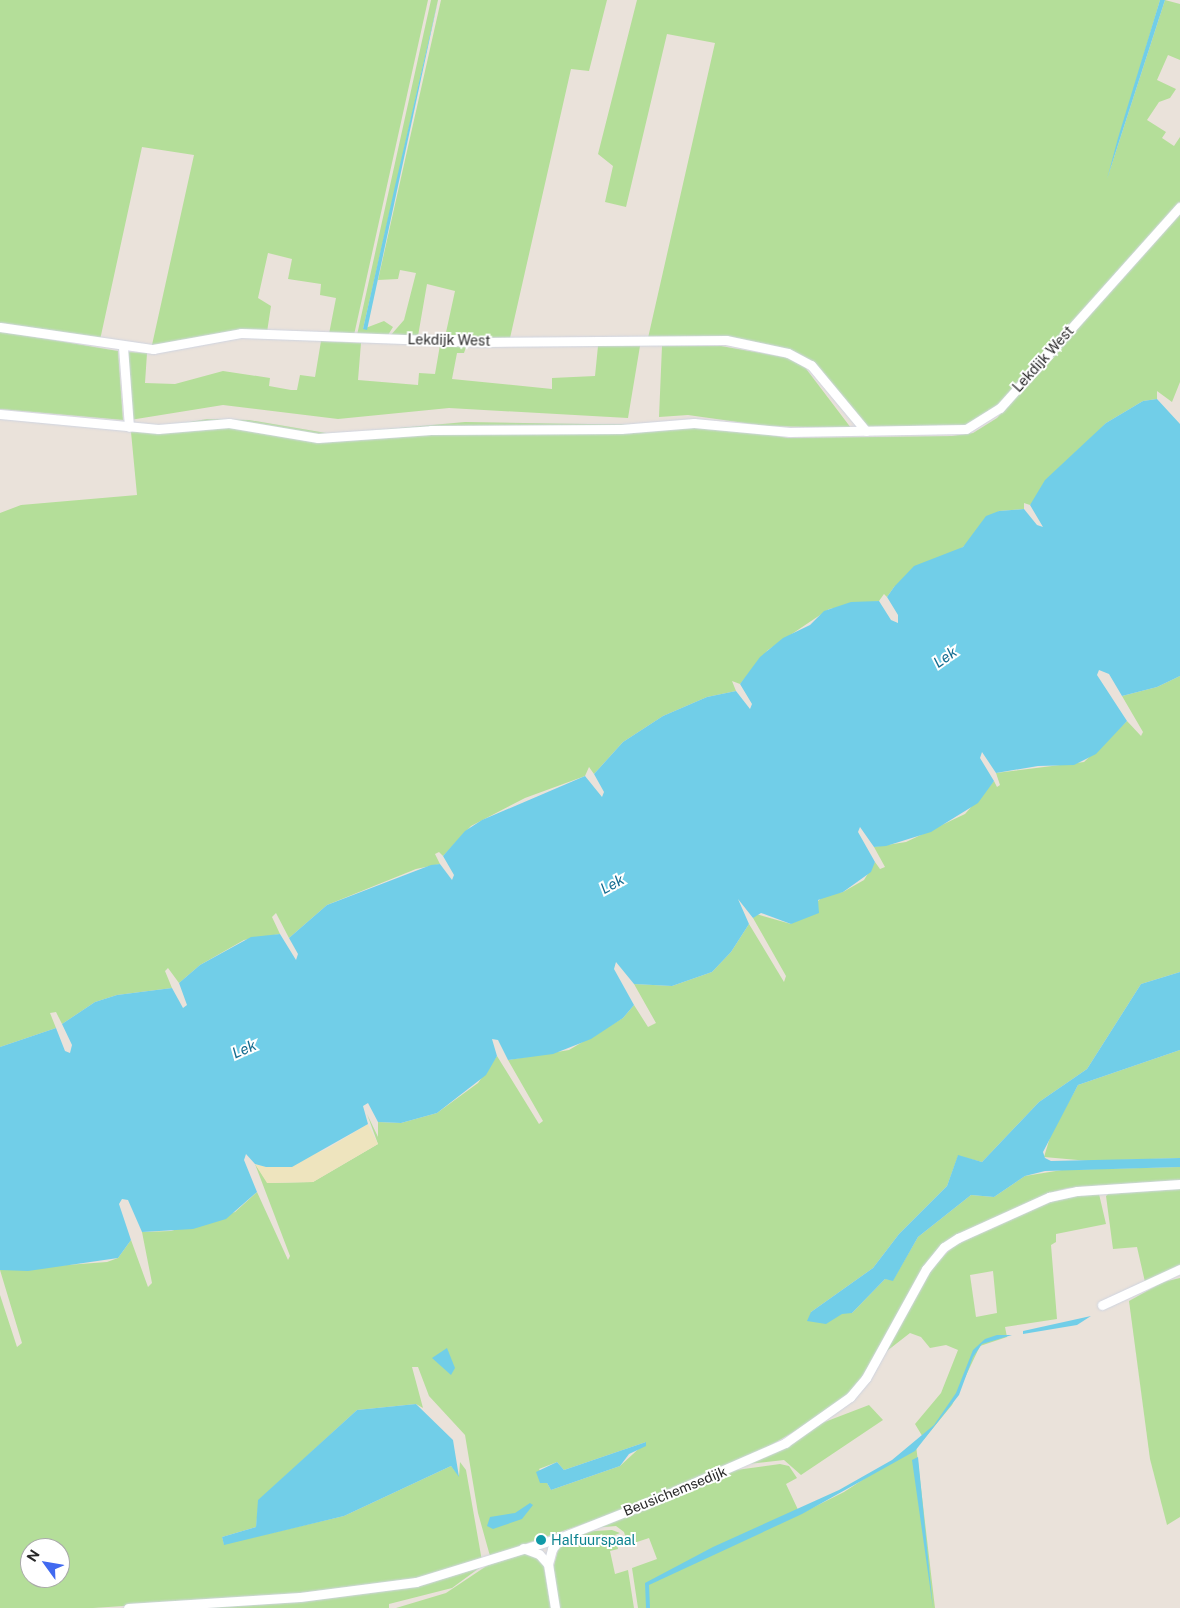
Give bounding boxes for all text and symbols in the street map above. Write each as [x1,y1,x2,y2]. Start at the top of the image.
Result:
street label: Lekdijk West [1009,322,1077,396]
street label: Lekdijk West [407,331,491,349]
water label: Lek [930,643,960,671]
water label: Lek [597,870,627,898]
water label: Lek [229,1036,259,1062]
street label: Beusichemsedijk [621,1463,729,1519]
place label: Halfuurspaal [551,1532,636,1548]
marker: Halfuurspaal [535,1534,547,1546]
north arrow [20,1538,70,1588]
text: N [23,1547,43,1564]

